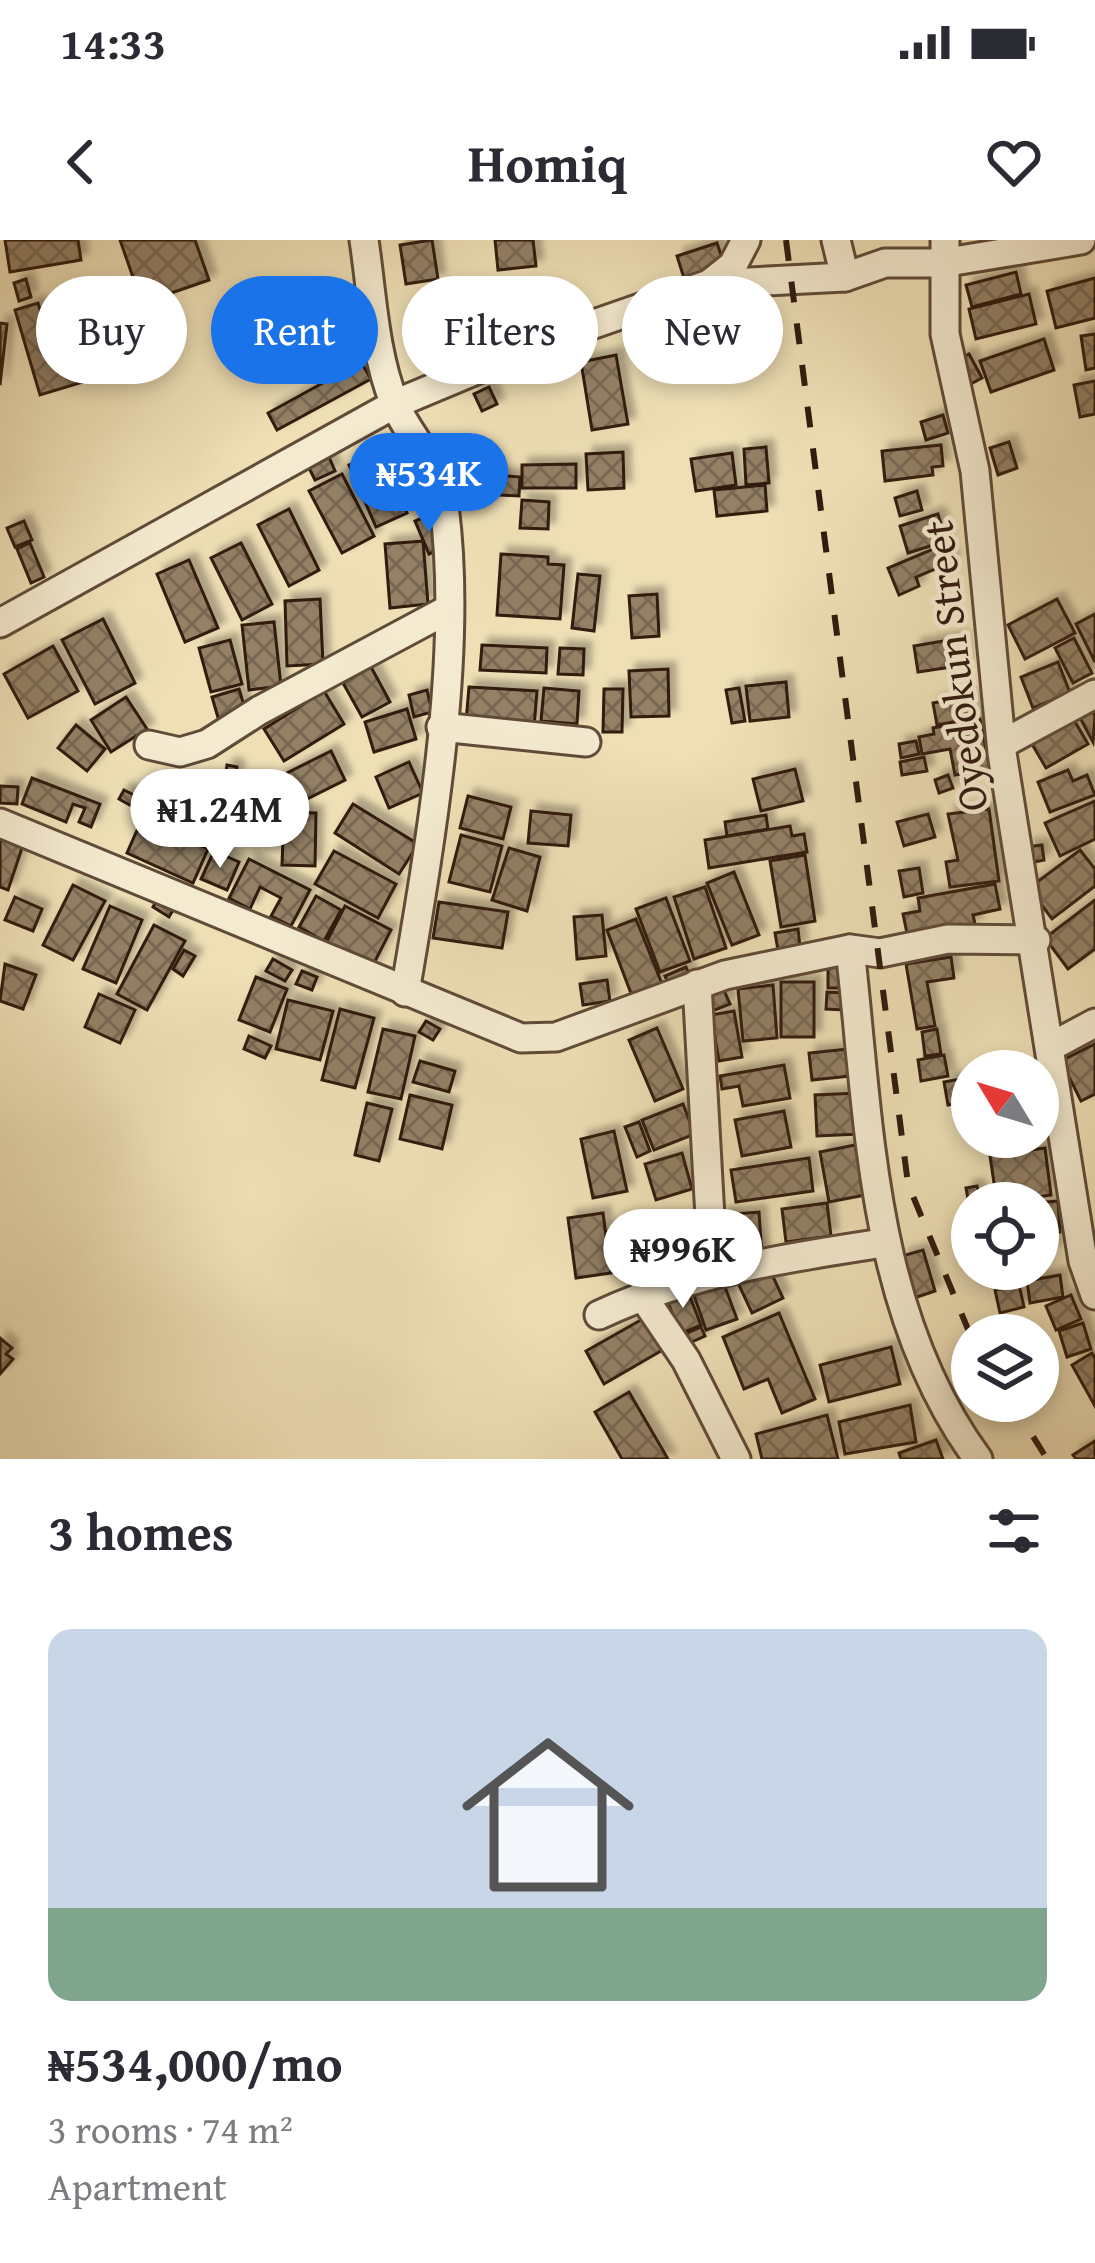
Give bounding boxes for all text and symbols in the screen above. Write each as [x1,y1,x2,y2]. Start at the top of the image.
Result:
text: 14:33 [60,10,166,75]
text: Homiq [468,123,627,202]
icon: back [48,129,114,195]
icon: heart [981,129,1047,195]
chip: Buy [36,276,187,384]
chip: Rent [211,276,378,384]
chip: Filters [402,276,598,384]
chip: New [622,276,783,384]
pin: ₦534K [345,433,513,535]
text: ₦534K [376,443,482,500]
street label: Oyedokun Street [906,517,1002,815]
pin: ₦1.24M [122,769,318,871]
text: ₦1.24M [157,779,283,836]
north arrow [951,1050,1059,1158]
map controls [951,1050,1059,1422]
button: locate [951,1182,1059,1290]
pin: ₦996K [599,1209,767,1311]
text: ₦996K [630,1219,736,1276]
button: layers [951,1314,1059,1422]
text: 3 homes [48,1494,234,1569]
icon: filters [981,1498,1047,1564]
icon: home [440,1707,656,1923]
text: ₦534,000/mo [48,2025,343,2100]
text: 3 rooms · 74 m² [48,2100,293,2157]
text: Apartment [48,2157,227,2214]

